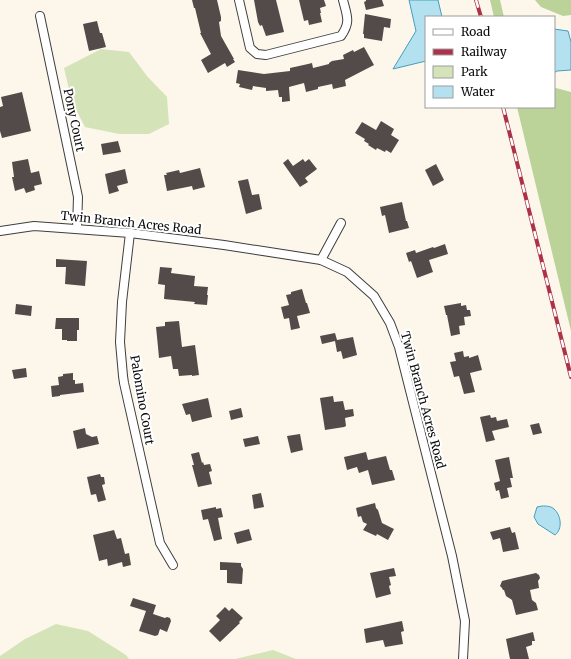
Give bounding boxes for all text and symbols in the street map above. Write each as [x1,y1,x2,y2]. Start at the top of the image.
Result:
legend [425,16,555,108]
text: Road [461,24,490,39]
text: Railway [461,44,507,59]
text: Park [461,64,488,79]
text: Water [460,84,496,99]
street label: Pony Court [60,87,89,153]
street label: Twin Branch Acres Road [60,208,202,237]
street label: Twin Branch Acres Road [398,330,449,470]
street label: Palomino Court [127,354,158,446]

